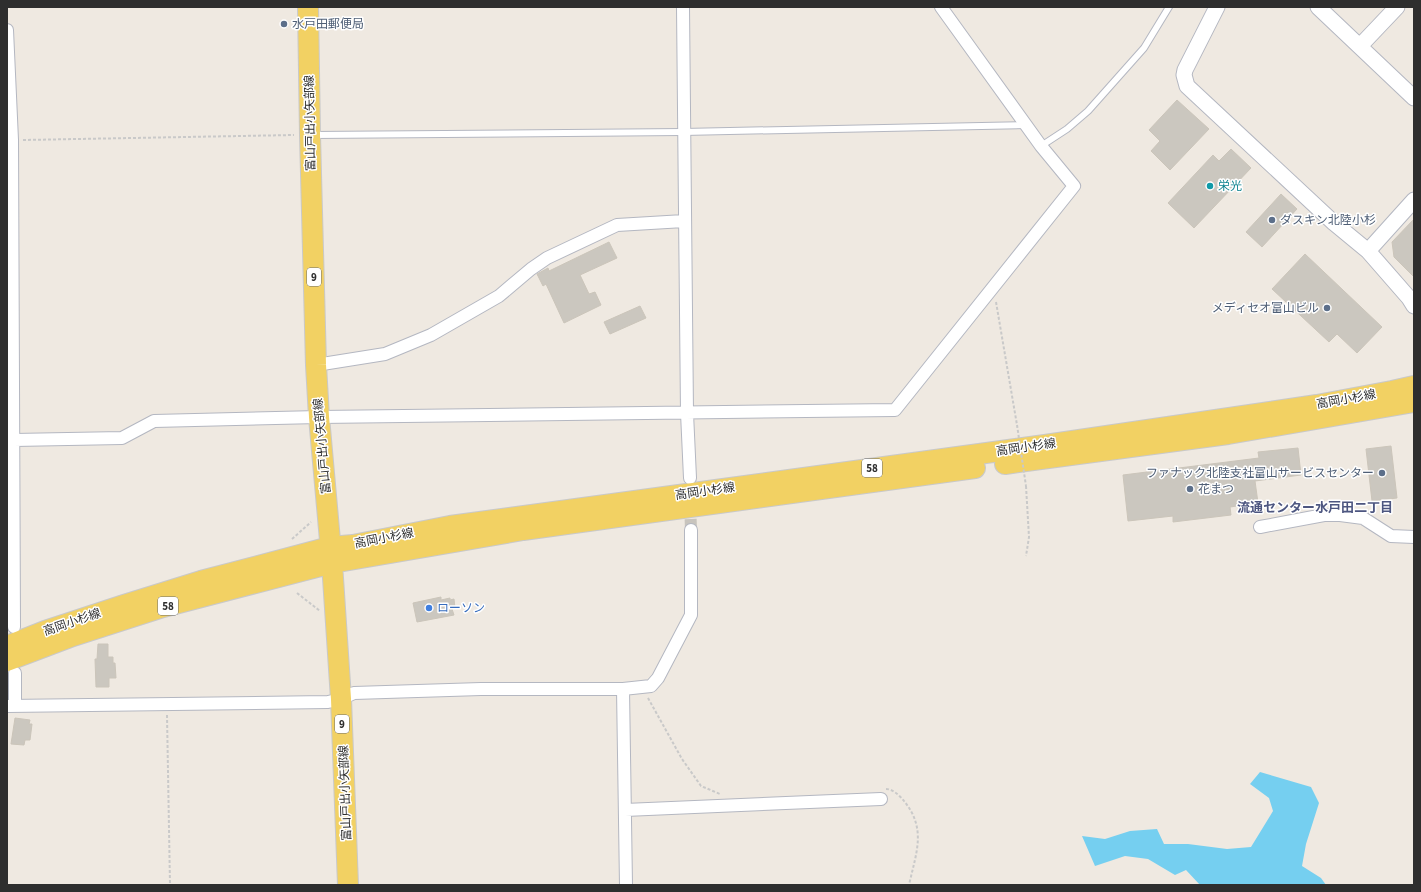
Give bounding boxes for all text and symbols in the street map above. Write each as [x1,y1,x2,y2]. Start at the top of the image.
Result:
place label: 水戸田郵便局 [292,16,364,33]
marker: 水戸田郵便局 [279,19,289,29]
street label: 富山戸出小矢部線 [301,75,320,171]
place label: 栄光 [1218,178,1242,195]
marker: 栄光 [1205,181,1215,191]
place label: ダスキン北陸小杉 [1280,212,1376,229]
marker: ダスキン北陸小杉 [1267,215,1277,225]
road number: 9 [307,268,321,286]
place label: メディセオ富山ビル [1212,300,1319,317]
marker: メディセオ富山ビル [1322,303,1332,313]
street label: 高岡小杉線 [1315,386,1377,413]
street label: 富山戸出小矢部線 [310,397,335,495]
street label: 高岡小杉線 [995,435,1057,460]
road number: 58 [862,459,882,477]
place label: ファナック北陸支社富山サービスセンター [1146,465,1374,482]
marker: ファナック北陸支社富山サービスセンター [1377,468,1387,478]
street label: 高岡小杉線 [674,479,736,504]
place label: 花まつ [1198,481,1234,498]
marker: 花まつ [1185,484,1195,494]
district label: 流通センター水戸田二丁目 [1237,499,1393,517]
street label: 高岡小杉線 [353,524,415,553]
road number: 58 [158,597,178,615]
place label: ローソン [437,600,485,617]
marker: ローソン [424,603,434,613]
street label: 高岡小杉線 [41,605,103,640]
road number: 9 [335,715,349,733]
street label: 富山戸出小矢部線 [335,745,356,841]

